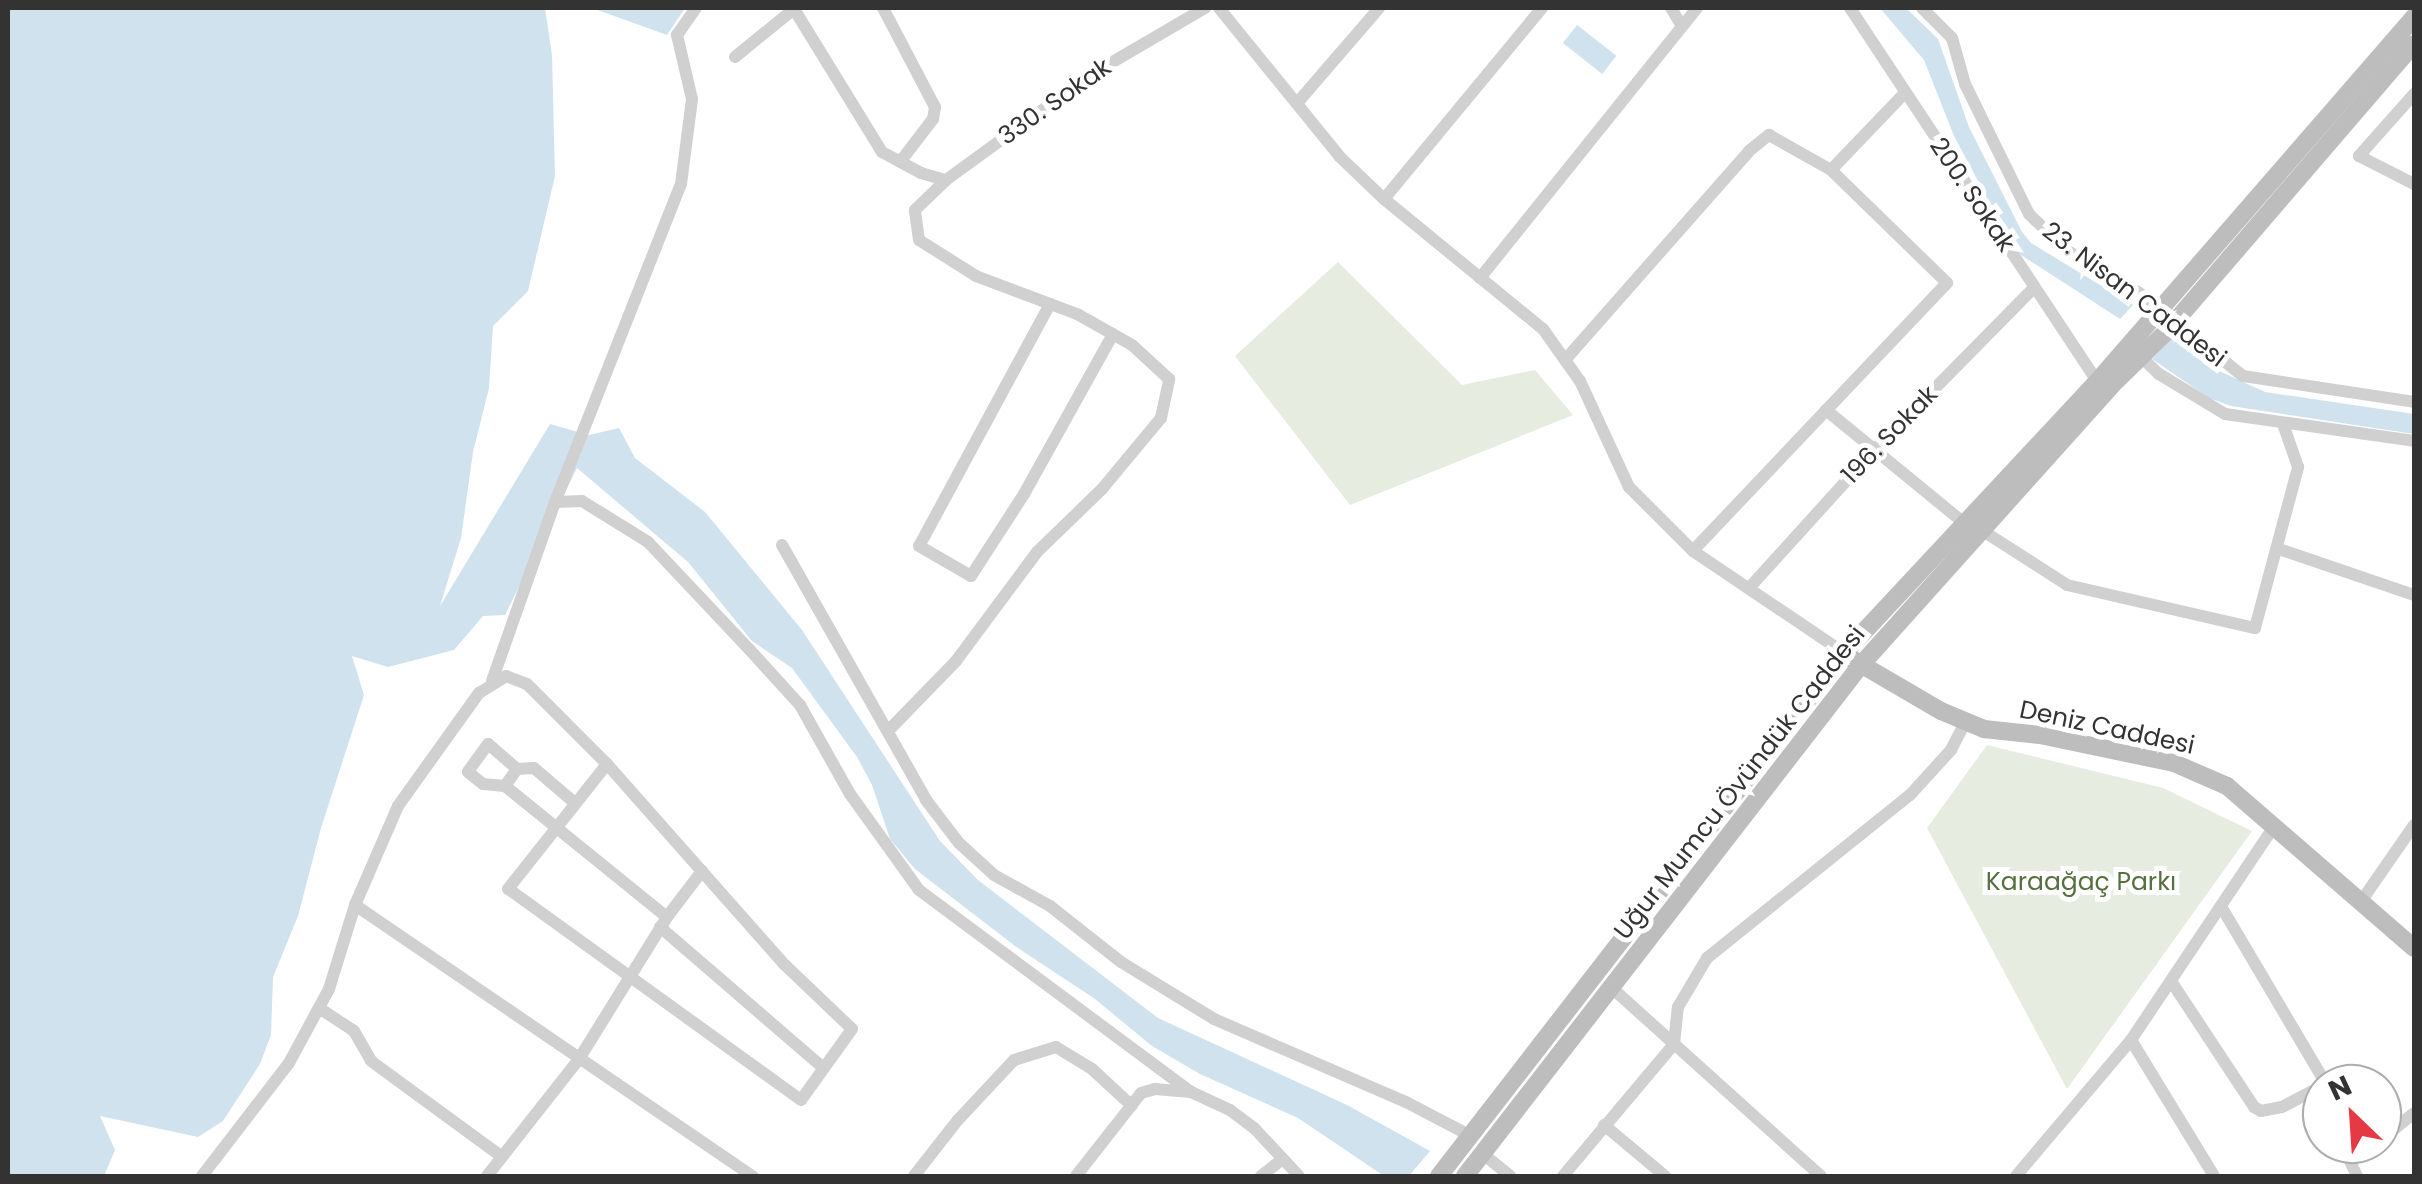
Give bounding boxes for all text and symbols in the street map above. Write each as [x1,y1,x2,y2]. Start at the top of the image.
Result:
street label: 330. Sokak [993,52,1117,152]
street label: 200. Sokak [1923,132,2021,258]
street label: 23. Nisan Caddesi [2036,216,2232,374]
street label: 196. Sokak [1836,380,1944,490]
street label: Uğur Mumcu Övündük Caddesi [1608,620,1872,946]
street label: Deniz Caddesi [2017,695,2197,761]
park label: Karaağaç Parkı [1986,867,2176,897]
north arrow [2302,1064,2402,1164]
text: N [2322,1066,2358,1110]

